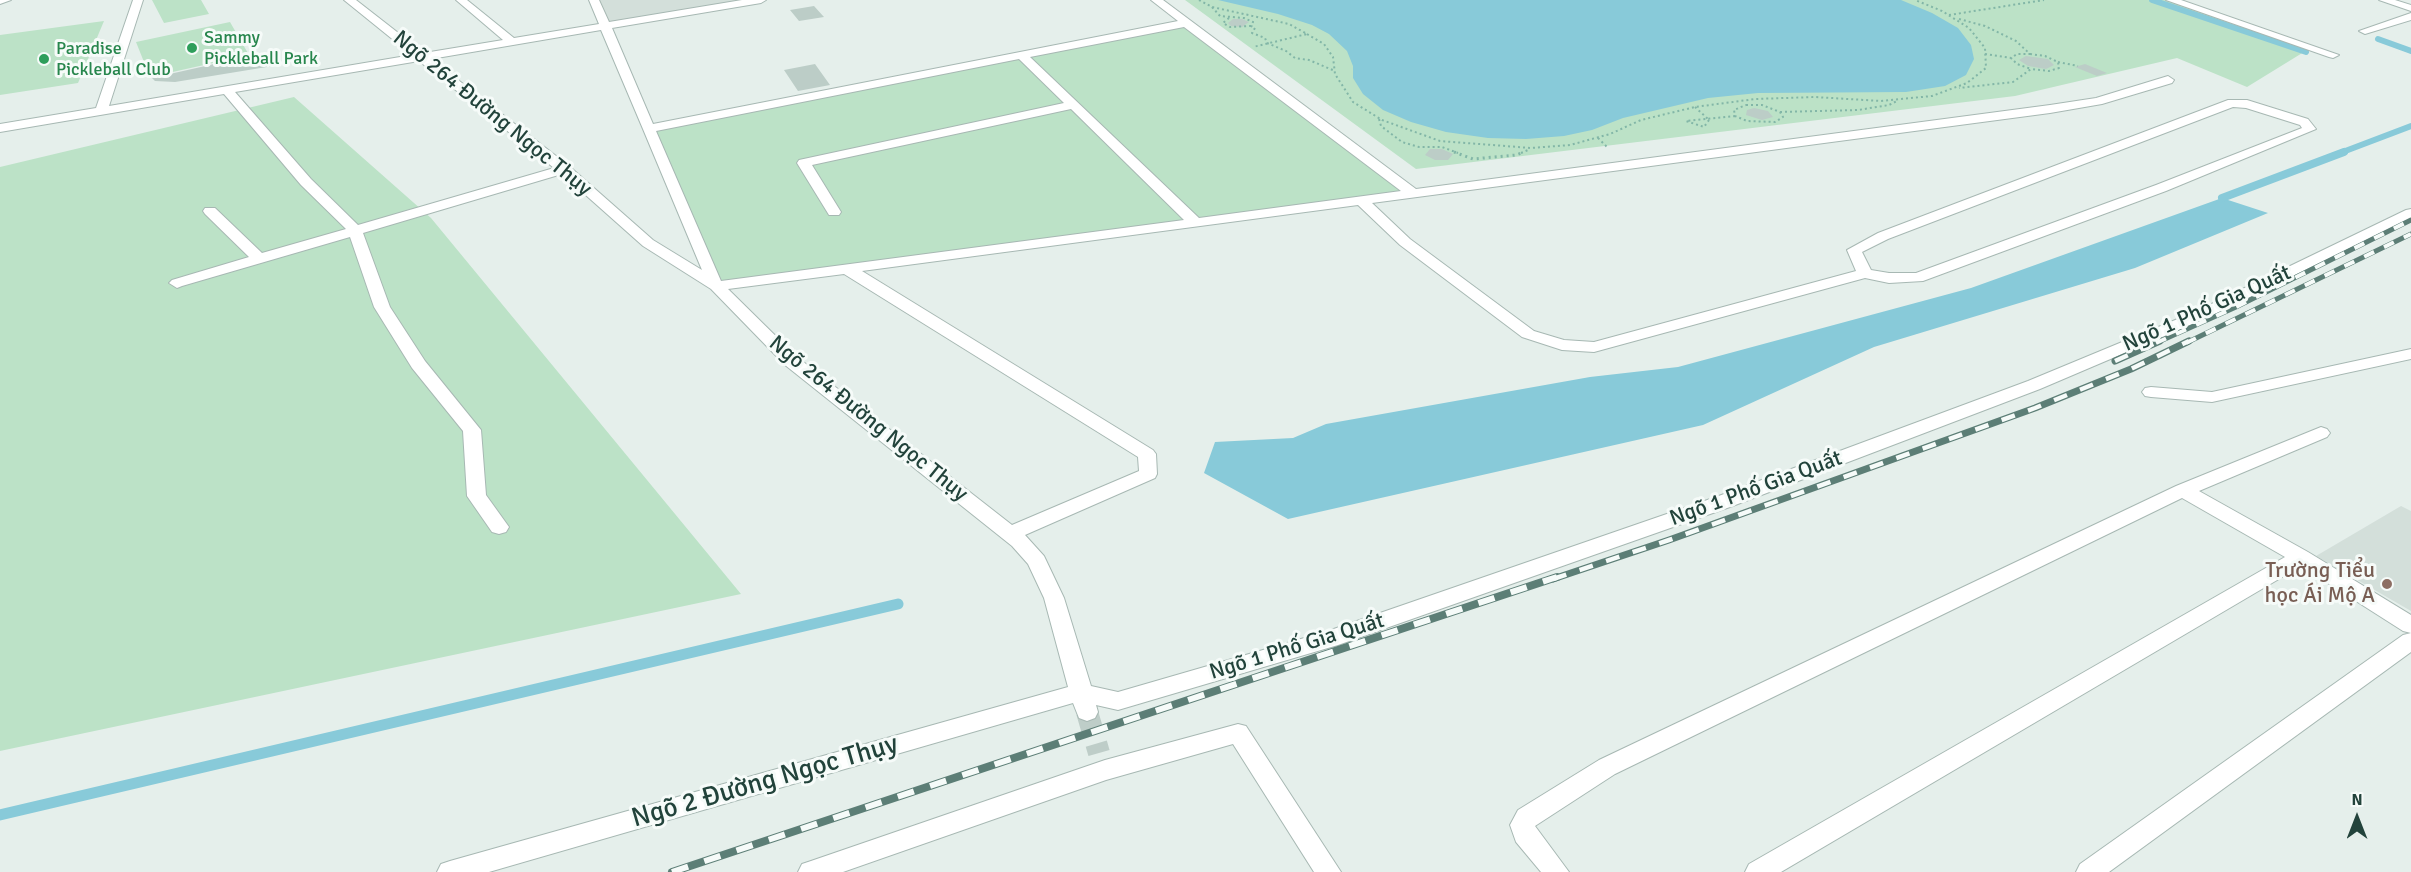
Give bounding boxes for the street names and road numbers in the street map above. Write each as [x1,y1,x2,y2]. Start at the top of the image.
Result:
street label: Ngõ 264 Đường Ngọc Thụy [387,26,597,202]
street label: Ngõ 1 Phố Gia Quất [2119,260,2295,358]
street label: Ngõ 264 Đường Ngọc Thụy [763,331,973,507]
street label: Ngõ 1 Phố Gia Quất [1666,446,1846,532]
street label: Ngõ 1 Phố Gia Quất [1206,608,1388,686]
street label: Ngõ 2 Đường Ngọc Thụy [628,728,902,836]

